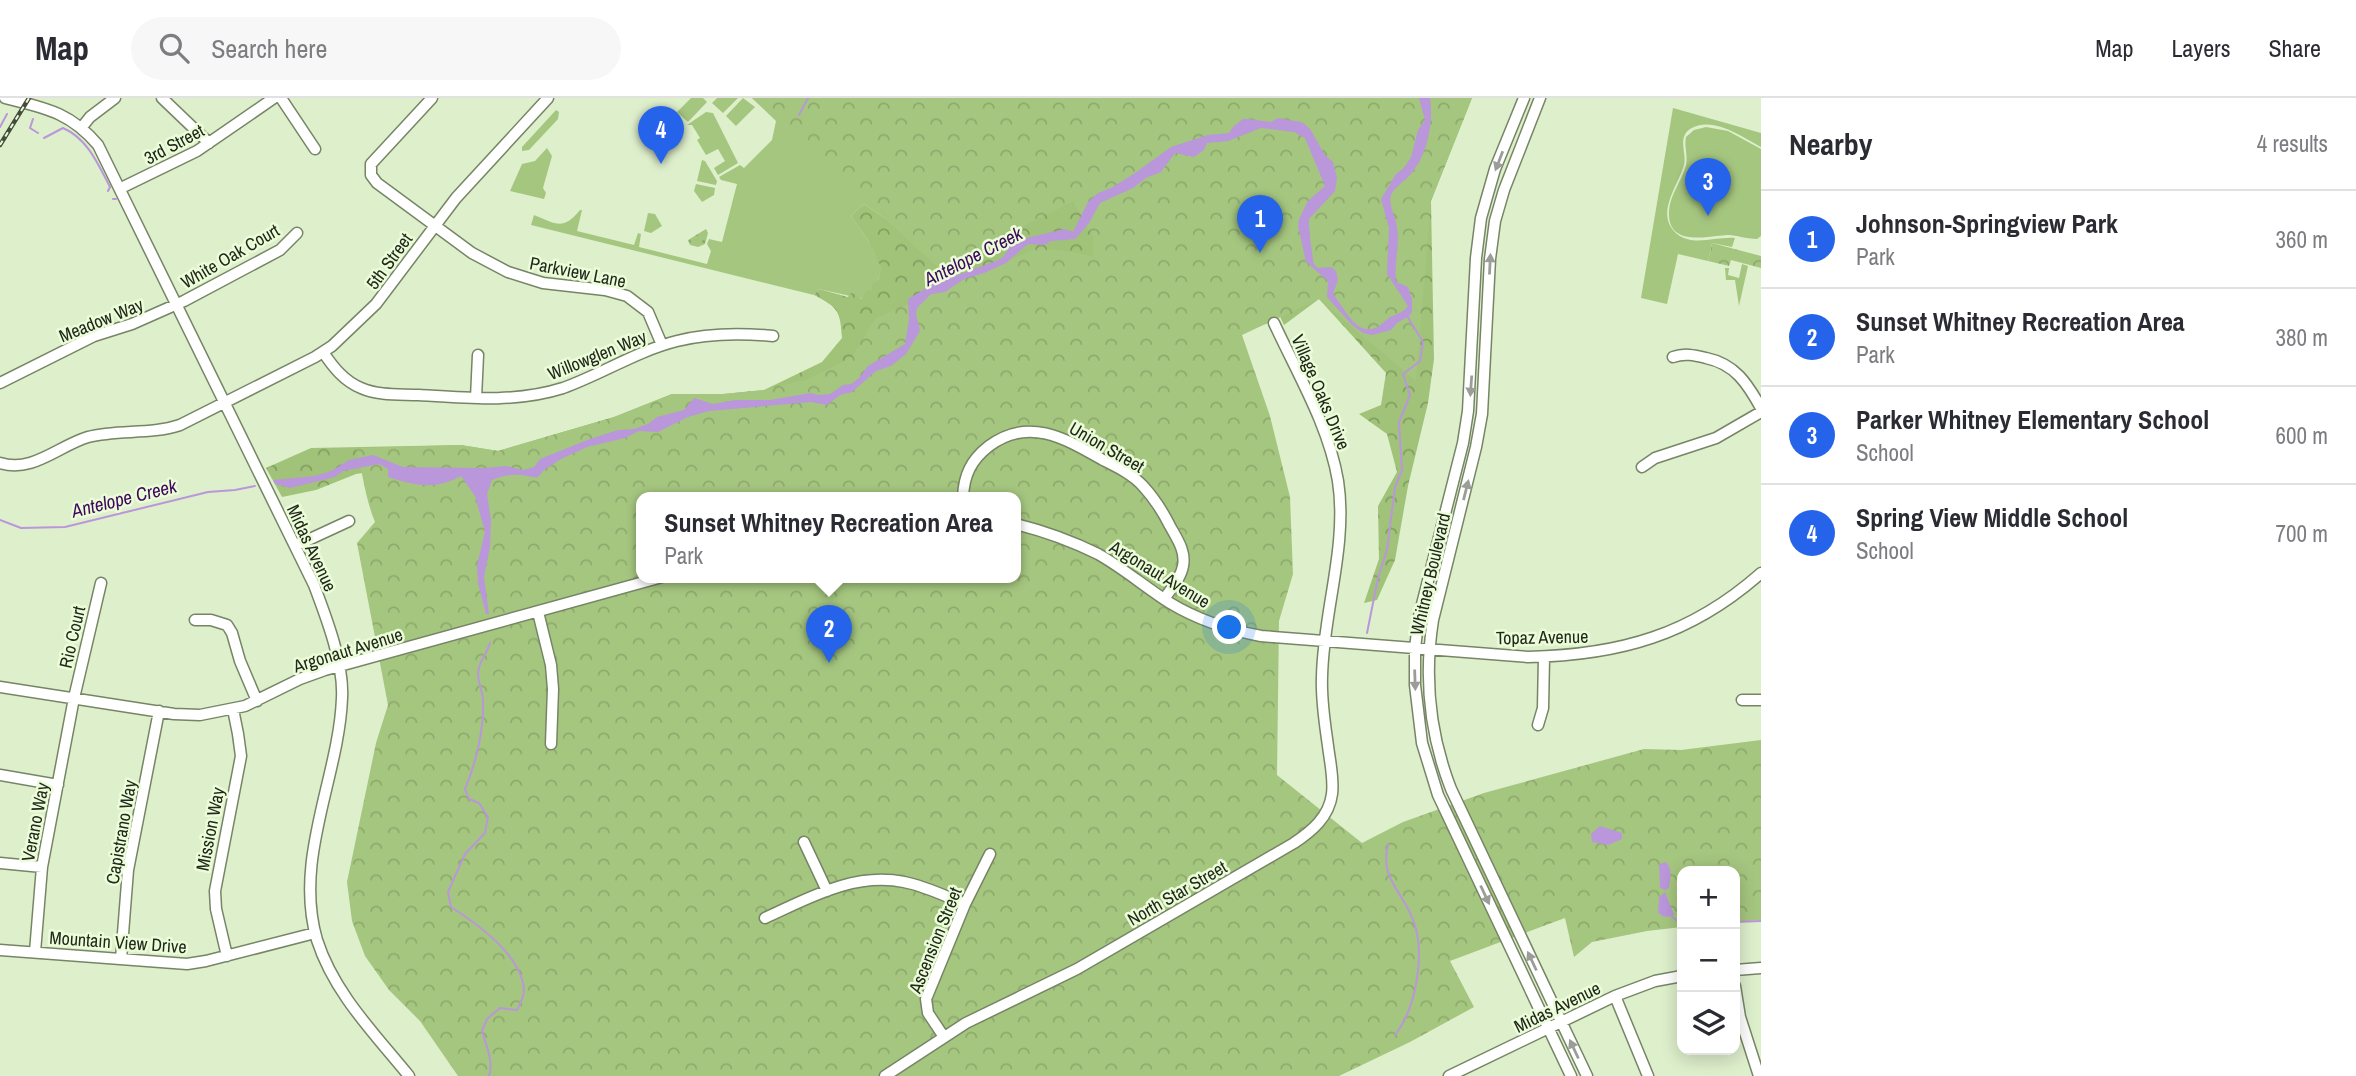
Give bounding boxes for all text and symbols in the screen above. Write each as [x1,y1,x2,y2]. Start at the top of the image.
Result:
search box [131,17,621,80]
text: Map [35,26,89,70]
icon: search [155,29,193,67]
text: Search here [211,31,327,66]
text: Map [2095,32,2133,64]
text: Layers [2171,32,2230,64]
text: Share [2268,32,2321,64]
pin: 4 [638,106,684,164]
street label: 3rd Street [140,118,208,170]
text: Nearby [1789,124,1872,164]
text: 4 results [2257,128,2328,159]
one-way arrow [1493,151,1504,172]
pin: 3 [1685,158,1731,216]
pin: 1 [1237,195,1283,253]
text: Johnson-Springview Park [1856,206,2118,241]
street label: White Oak Court [176,218,284,294]
water label: Antelope Creek [918,219,1028,292]
text: 1 [1807,224,1817,255]
text: 360 m [2276,224,2328,255]
street label: 5th Street [360,228,418,294]
text: Park [1856,241,1895,272]
street label: Parkview Lane [528,250,628,294]
one-way arrow [1485,253,1496,275]
street label: Meadow Way [55,292,147,348]
text: Sunset Whitney Recreation Area [1856,304,2185,339]
text: 2 [1807,322,1817,353]
text: 380 m [2276,322,2328,353]
street label: Willowglen Way [544,324,651,386]
street label: Village Oaks Drive [1286,331,1356,453]
text: Park [1856,339,1895,370]
one-way arrow [1465,375,1476,397]
text: Parker Whitney Elementary School [1856,402,2209,437]
street label: Union Street [1065,415,1149,479]
text: 3 [1807,420,1817,451]
text: 600 m [2276,420,2328,451]
text: School [1856,437,1914,468]
water label: Antelope Creek [68,472,180,524]
one-way arrow [1461,478,1472,500]
popup [636,492,1021,583]
street label: Midas Avenue [281,500,343,596]
text: Spring View Middle School [1856,500,2128,535]
text: Sunset Whitney Recreation Area [664,505,993,540]
street label: Whitney Boulevard [1404,510,1456,638]
text: 4 [1807,518,1817,549]
text: 700 m [2276,518,2328,549]
street label: Argonaut Avenue [1104,534,1215,614]
text: School [1856,535,1914,566]
text: Park [664,540,703,571]
street label: Rio Court [53,603,91,671]
pin: 2 [806,605,852,663]
your location [1212,610,1246,644]
street label: Argonaut Avenue [289,622,406,679]
street label: Topaz Avenue [1496,624,1588,650]
one-way arrow [1409,670,1421,692]
street label: Capistrano Way [100,777,143,886]
street label: Verano Way [15,780,55,864]
street label: Mission Way [190,784,230,873]
street label: North Star Street [1123,854,1231,932]
map controls [1677,866,1740,1055]
button: + [1677,866,1740,929]
street label: Ascension Street [902,883,968,998]
one-way arrow [1479,884,1490,905]
street label: Mountain View Drive [49,925,187,959]
button: − [1677,929,1740,992]
one-way arrow [1527,951,1538,971]
street label: Midas Avenue [1510,975,1604,1039]
button: layers [1677,992,1740,1055]
one-way arrow [1568,1039,1580,1059]

